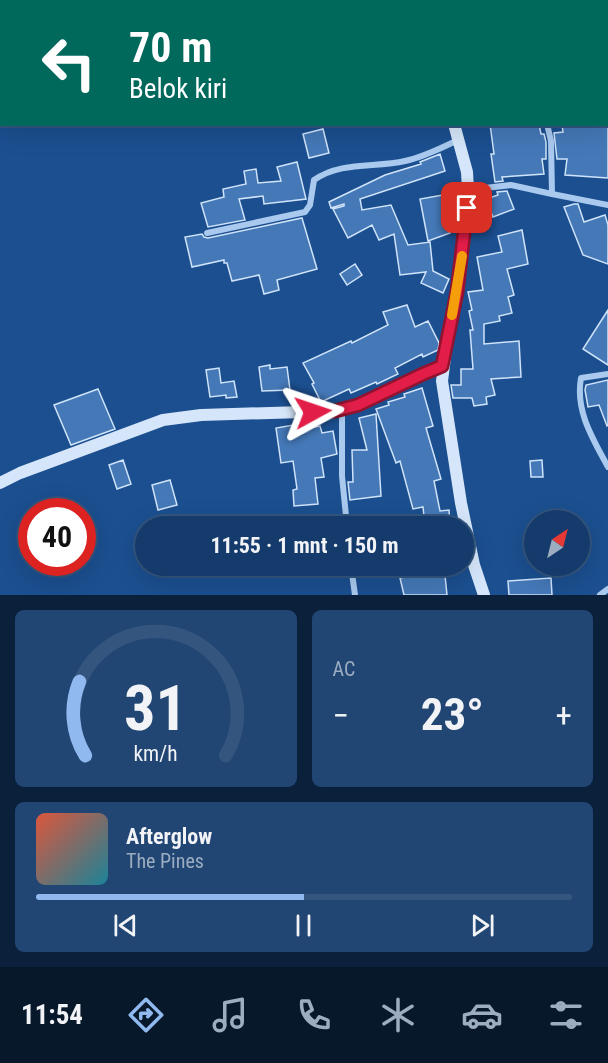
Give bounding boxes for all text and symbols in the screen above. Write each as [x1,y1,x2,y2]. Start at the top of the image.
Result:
text: 70 m [129,23,212,72]
icon: left [30,24,108,102]
text: Belok kiri [129,73,227,105]
pin [441,182,492,233]
icon: arrive [450,191,483,224]
position arrow [281,380,345,444]
speed limit sign: 40 [18,498,96,576]
north arrow [524,510,590,576]
map controls [524,510,590,576]
text: 11:55 · 1 mnt · 150 m [210,533,399,558]
text: AC [333,657,355,681]
text: 31 [124,672,187,745]
text: 23° [421,688,484,741]
text: − [333,696,349,735]
text: + [556,696,572,735]
text: km/h [134,741,178,766]
text: Afterglow [126,824,212,849]
text: The Pines [126,849,204,873]
icon: previous [109,909,142,942]
icon: pause [287,909,320,942]
icon: next [466,909,499,942]
icon: directions [125,994,167,1036]
icon: music [209,994,251,1036]
icon: phone [293,994,335,1036]
icon: climate [377,994,419,1036]
icon: car [461,994,503,1036]
icon: filters [545,994,587,1036]
text: 11:54 [21,999,83,1031]

